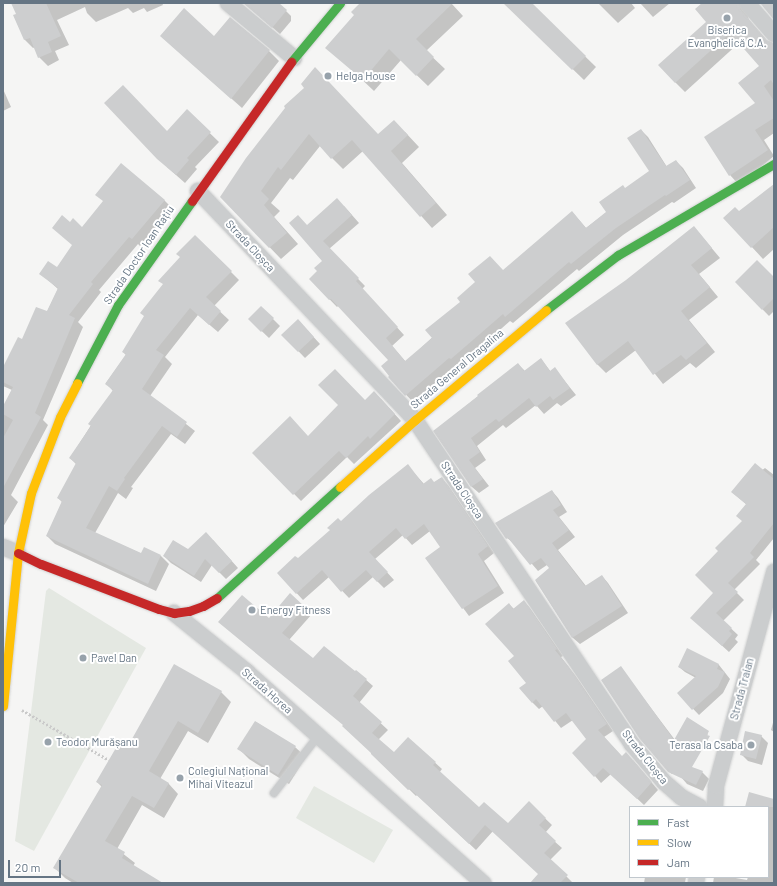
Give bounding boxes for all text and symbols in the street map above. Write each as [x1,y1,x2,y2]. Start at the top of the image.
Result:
marker: Biserica Evanghelică C.A. [722,13,732,23]
place label: Biserica Evanghelică C.A. [687,24,767,50]
place label: Helga House [336,69,396,83]
marker: Helga House [323,71,333,81]
street label: Strada Doctor Ioan Rațiu [101,203,177,307]
street label: Strada Cloșca [223,217,277,275]
street label: Strada General Dragalina [408,326,506,412]
street label: Strada Cloșca [438,459,486,521]
place label: Energy Fitness [260,603,330,617]
marker: Energy Fitness [247,605,257,615]
place label: Pavel Dan [91,651,137,665]
marker: Pavel Dan [78,653,88,663]
street label: Strada Traian [727,657,757,721]
street label: Strada Horea [239,666,295,716]
street label: Strada Cloșca [619,727,671,787]
place label: Teodor Murășanu [56,735,138,749]
marker: Teodor Murășanu [43,737,53,747]
place label: Terasa la Csaba [669,738,743,752]
marker: Terasa la Csaba [746,740,756,750]
place label: Colegiul Național Mihai Viteazul [188,765,268,791]
marker: Colegiul Național Mihai Viteazul [175,773,185,783]
legend [629,806,769,878]
text: Fast [667,815,690,829]
text: Slow [667,835,692,849]
scale bar [10,852,63,878]
text: Jam [667,855,690,869]
text: 20 m [15,860,41,874]

